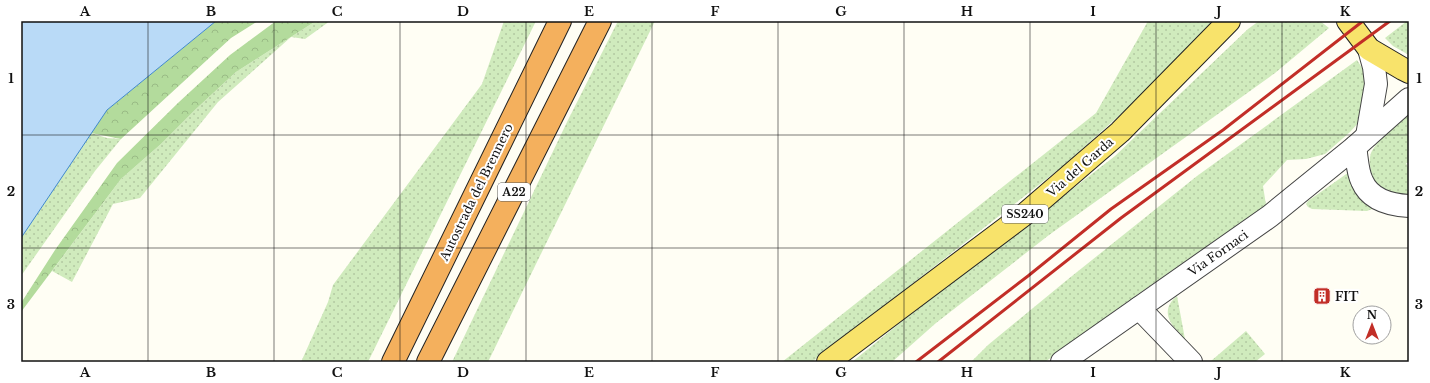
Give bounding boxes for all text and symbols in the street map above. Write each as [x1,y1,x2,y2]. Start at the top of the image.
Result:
text: A [79,3,91,20]
text: B [206,3,216,20]
text: C [332,3,343,20]
text: D [457,3,469,20]
text: E [584,3,594,20]
text: F [711,3,720,20]
text: G [835,3,847,20]
text: H [961,3,973,20]
text: I [1090,3,1096,20]
text: J [1213,3,1222,20]
text: K [1340,3,1351,20]
text: 1 [8,70,14,87]
text: 1 [1416,70,1422,87]
street label: Autostrada del Brennero [436,121,516,264]
street label: Via del Garda [1043,134,1117,201]
text: 2 [7,183,15,200]
road number: A22 [498,183,530,201]
text: 2 [1415,183,1423,200]
road number: SS240 [1002,205,1048,223]
street label: Via Fornaci [1184,227,1251,280]
building icon: FIT [1312,286,1332,306]
place label: FIT [1335,289,1358,304]
text: 3 [7,296,15,313]
text: 3 [1415,296,1423,313]
north arrow [1352,305,1392,345]
text: N [1367,308,1378,322]
text: A [79,364,91,381]
text: B [206,364,216,381]
text: C [332,364,343,381]
text: D [457,364,469,381]
text: E [584,364,594,381]
text: F [711,364,720,381]
text: G [835,364,847,381]
text: H [961,364,973,381]
text: I [1090,364,1096,381]
text: J [1213,364,1222,381]
text: K [1340,364,1351,381]

